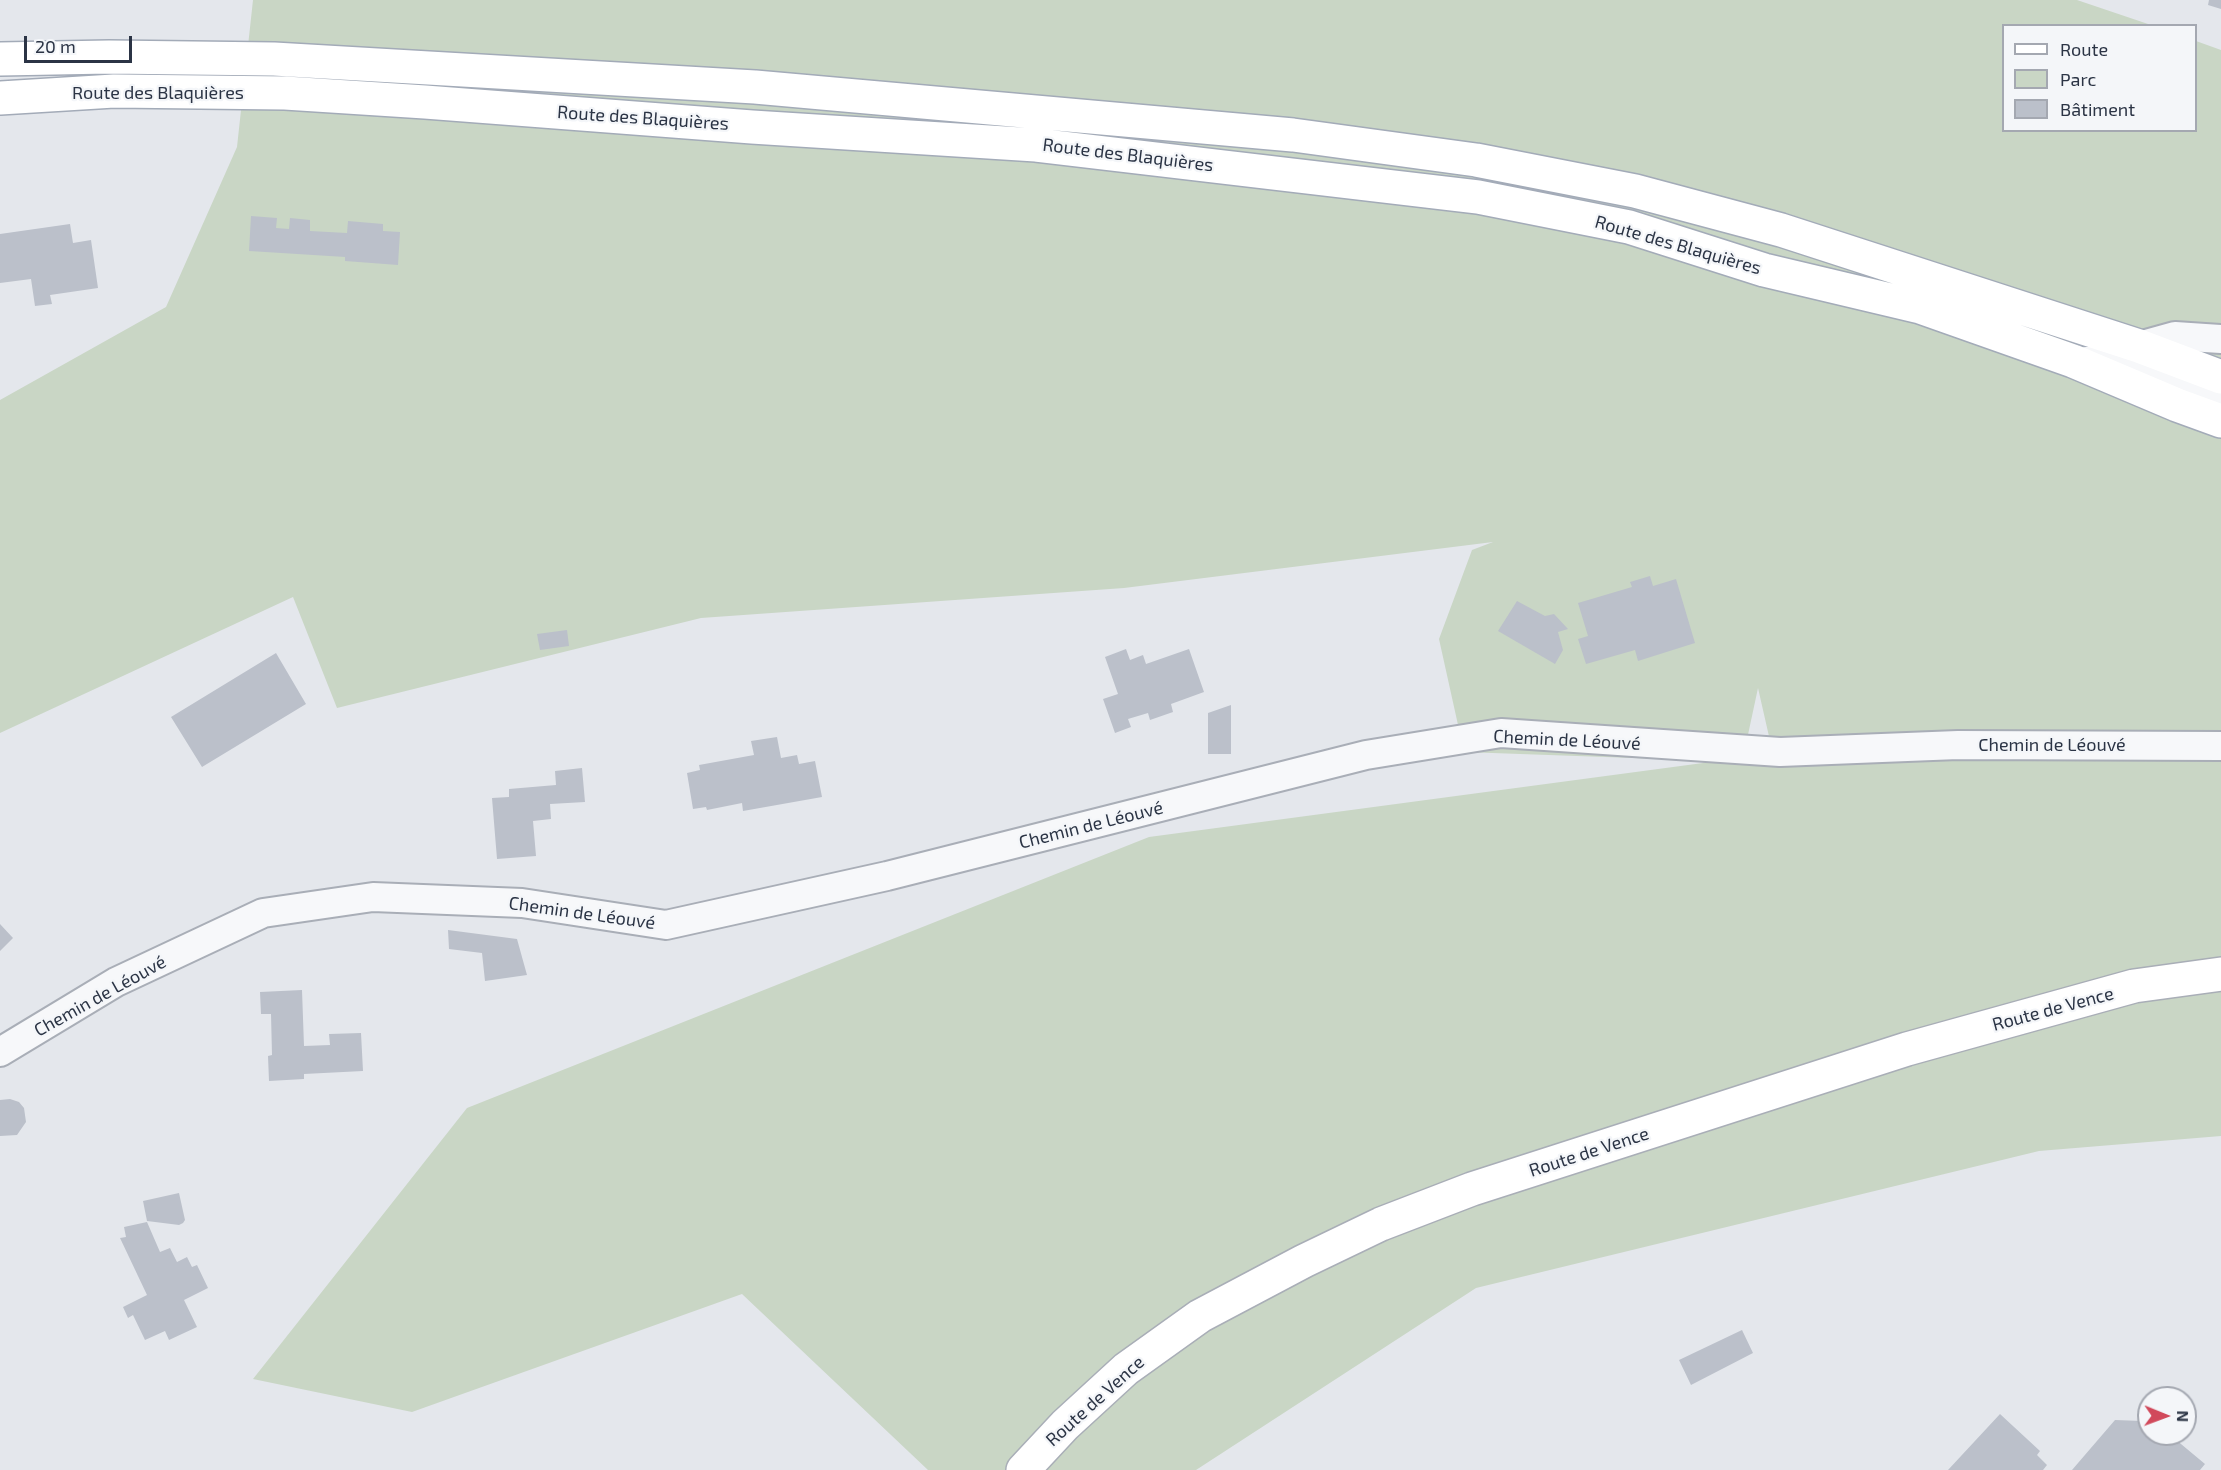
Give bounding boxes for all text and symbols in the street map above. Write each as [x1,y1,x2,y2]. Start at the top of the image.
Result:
scale bar [27,24,135,62]
legend [2002,24,2197,132]
text: 20 m [35,35,76,57]
text: Route [2060,38,2108,60]
text: Parc [2060,68,2096,90]
street label: Route des Blaquières [72,82,244,104]
text: Bâtiment [2060,98,2135,120]
street label: Route des Blaquières [556,101,730,135]
street label: Route des Blaquières [1041,134,1215,176]
street label: Route des Blaquières [1592,211,1764,279]
street label: Chemin de Léouvé [1493,725,1641,755]
street label: Chemin de Léouvé [1978,734,2126,756]
street label: Chemin de Léouvé [1017,797,1165,853]
street label: Chemin de Léouvé [507,892,657,934]
street label: Chemin de Léouvé [30,951,170,1041]
street label: Route de Vence [1990,982,2116,1036]
street label: Route de Vence [1526,1122,1652,1182]
street label: Route de Vence [1041,1351,1149,1451]
north arrow [2137,1386,2197,1446]
text: N [2174,1410,2193,1422]

